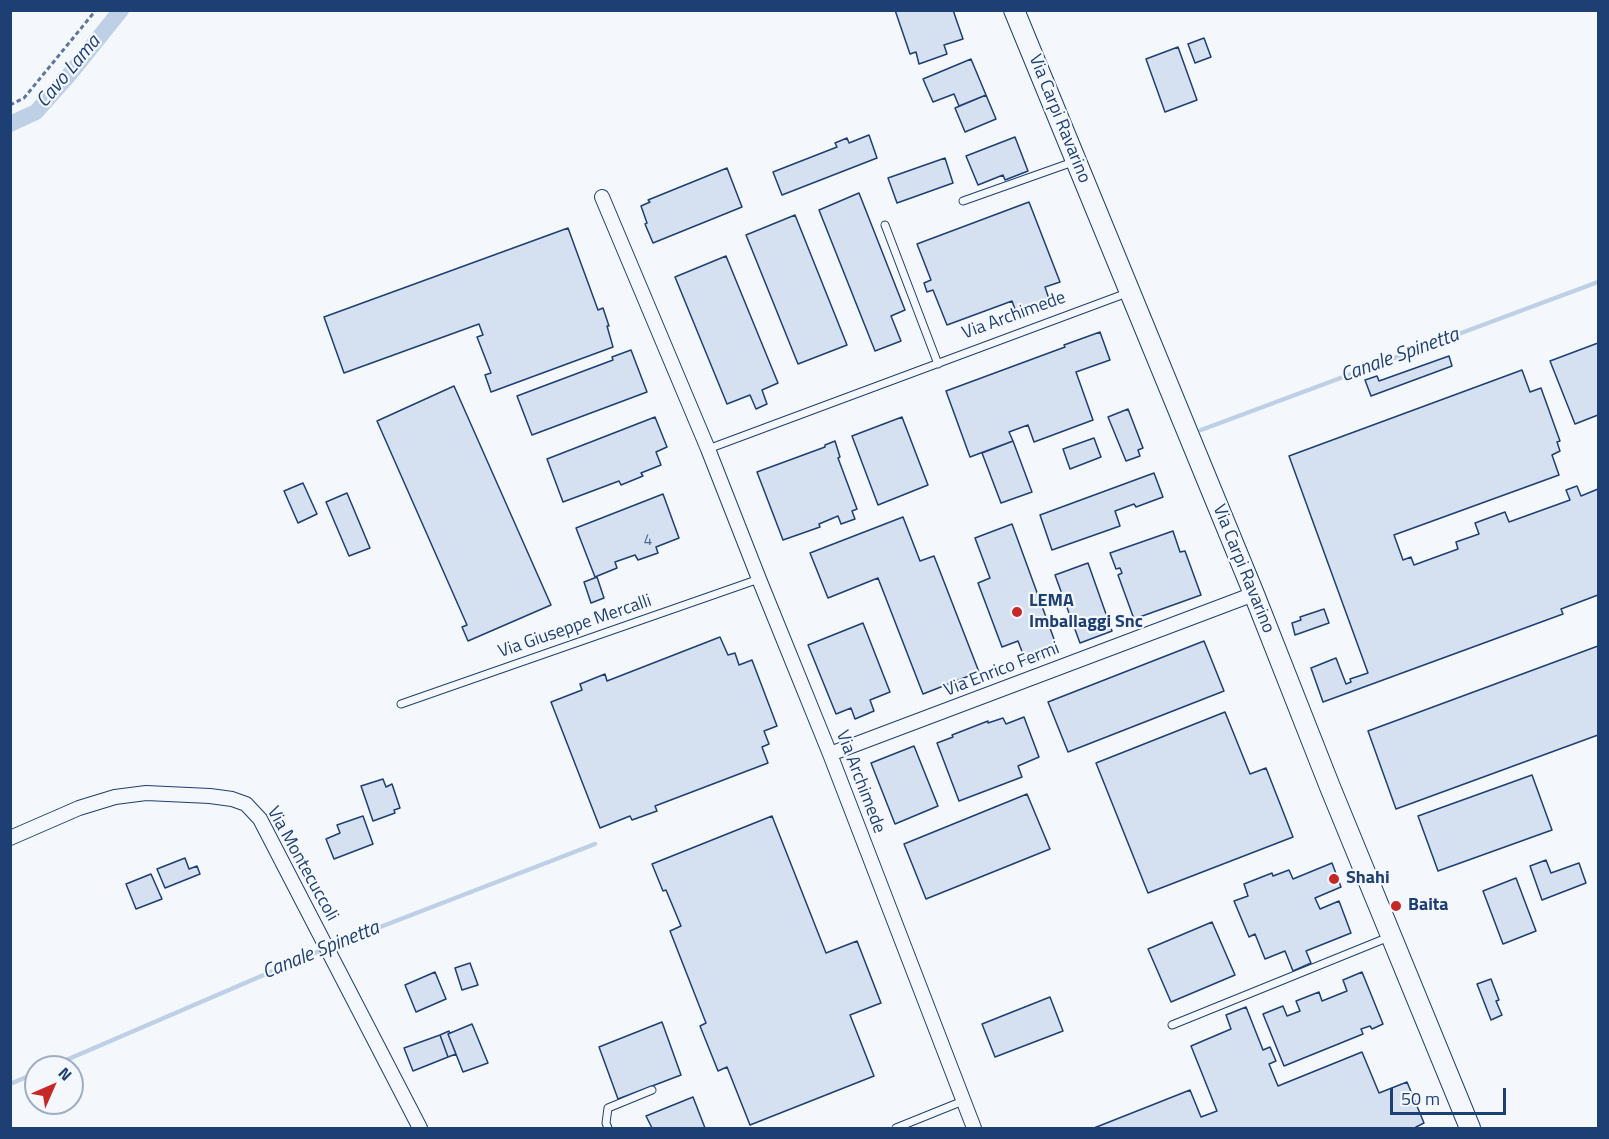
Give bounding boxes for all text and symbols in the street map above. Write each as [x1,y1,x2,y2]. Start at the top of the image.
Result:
water label: Cavo Lama [32,31,106,113]
street label: Via Carpi Ravarino [1023,52,1095,186]
street label: Via Archimede [959,287,1069,345]
water label: Canale Spinetta [1338,324,1462,388]
street label: Via Carpi Ravarino [1207,502,1279,636]
house number: 4 [644,532,652,550]
street label: Via Giuseppe Mercalli [495,591,655,663]
place label: LEMA Imballaggi Snc [1029,591,1143,634]
marker: LEMA Imballaggi Snc [1010,605,1024,619]
street label: Via Enrico Fermi [941,638,1063,702]
street label: Via Archimede [830,728,890,836]
street label: Via Montecuccoli [262,803,342,925]
place label: Shahi [1346,868,1390,890]
marker: Shahi [1327,872,1341,886]
place label: Baita [1408,895,1449,917]
marker: Baita [1389,899,1403,913]
water label: Canale Spinetta [259,917,383,985]
north arrow [24,1055,84,1115]
text: N [53,1061,78,1086]
scale bar [1393,1076,1508,1114]
text: 50 m [1401,1085,1440,1112]

